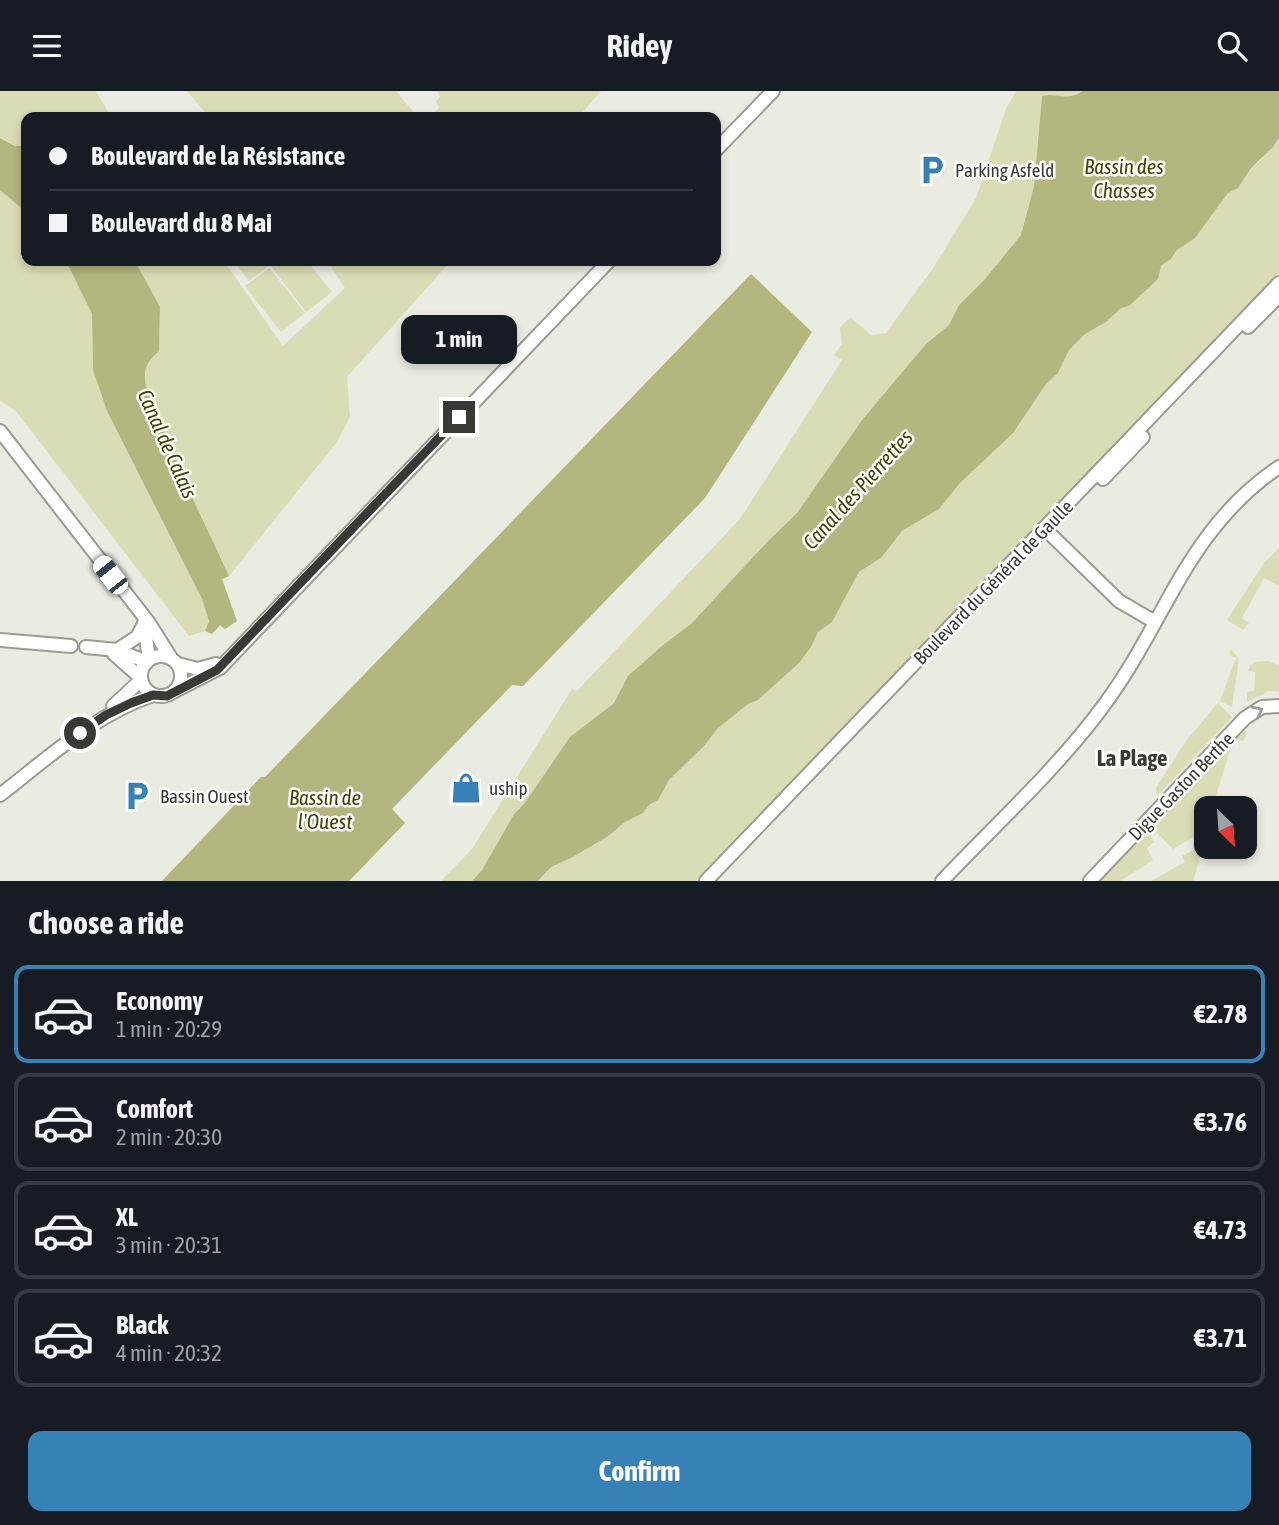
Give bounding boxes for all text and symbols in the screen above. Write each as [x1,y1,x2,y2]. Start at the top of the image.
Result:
icon: menu [28,27,66,65]
text: Ridey [607,27,672,64]
icon: search [1213,27,1251,65]
text: Boulevard de la Résistance [91,141,345,171]
parking icon: Parking Asfeld [915,153,949,187]
water label: Bassin des Chasses [1084,154,1164,202]
place label: Parking Asfeld [955,159,1054,181]
text: Boulevard du 8 Mai [91,208,272,238]
callout: 1 min [401,315,517,365]
text: 1 min [436,326,482,352]
water label: Canal de Calais [133,386,203,502]
route end [443,401,475,433]
water label: Canal des Pierrettes [798,425,917,554]
street label: Boulevard du Général de Gaulle [909,495,1077,669]
car [89,552,132,598]
one-way arrow [1250,706,1263,720]
route start [64,717,96,749]
street label: Digue Gaston Berthe [1124,727,1238,845]
district label: La Plage [1097,745,1167,771]
shop icon: uship [449,771,483,805]
place label: uship [489,777,527,799]
parking icon: Bassin Ouest [120,779,154,813]
place label: Bassin Ouest [160,785,249,807]
water label: Bassin de l'Ouest [289,785,361,833]
north arrow [1194,796,1256,859]
map controls [1194,796,1257,859]
text: Choose a ride [28,904,184,941]
icon: car [32,983,95,1046]
text: Economy [116,986,203,1016]
text: €2.78 [1194,999,1247,1029]
text: 1 min · 20:29 [116,1016,222,1042]
icon: car [32,1091,95,1154]
text: Comfort [116,1094,193,1124]
text: €3.76 [1194,1107,1247,1137]
text: 2 min · 20:30 [116,1124,222,1150]
icon: car [32,1199,95,1262]
text: XL [116,1202,138,1232]
text: €4.73 [1194,1215,1247,1245]
text: 3 min · 20:31 [116,1232,222,1258]
icon: car [32,1307,95,1370]
text: Black [116,1310,168,1340]
text: €3.71 [1194,1323,1247,1353]
text: 4 min · 20:32 [116,1340,222,1366]
button: Confirm [28,1431,1251,1511]

